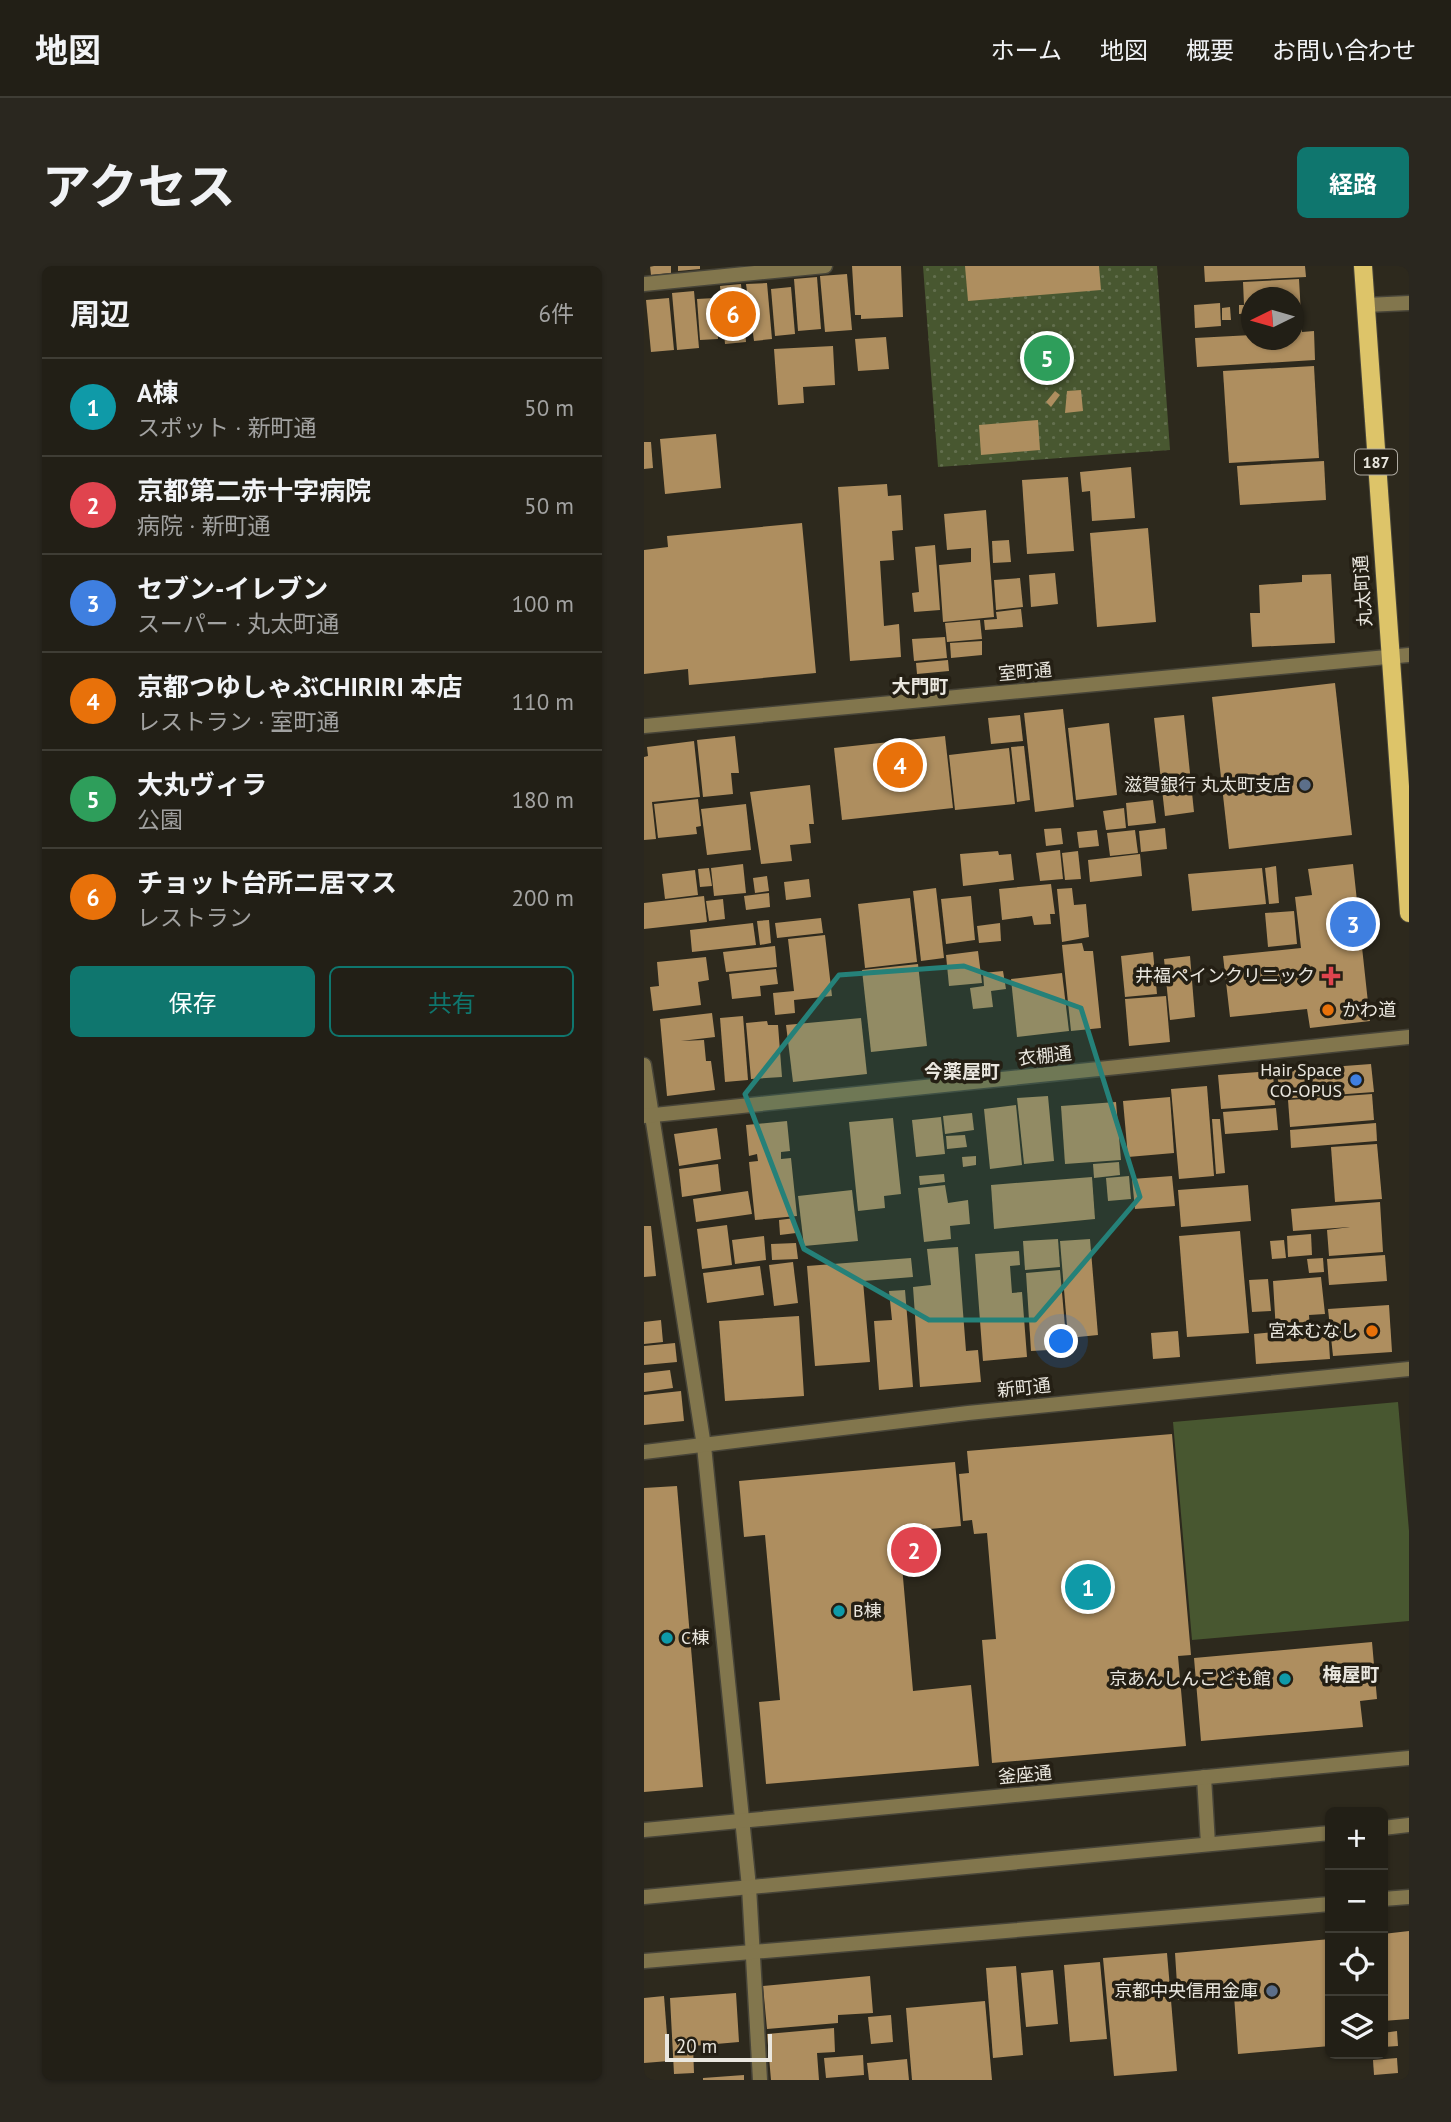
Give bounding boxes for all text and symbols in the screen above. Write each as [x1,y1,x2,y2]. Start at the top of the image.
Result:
text: 地図 [35,28,101,71]
text: ホーム [991,35,1062,66]
text: 地図 [1100,35,1148,66]
text: 概要 [1186,35,1234,66]
text: お問い合わせ [1272,35,1416,66]
button: 経路 [1297,147,1409,218]
text: アクセス [42,154,236,218]
north arrow [1241,287,1304,350]
pin: 6 [710,288,756,340]
text: 周辺 [70,294,130,333]
text: 6件 [538,299,574,328]
pin: 5 [1024,332,1070,384]
text: A棟 [137,376,179,409]
text: 1 [86,393,100,422]
text: 50 m [524,393,574,422]
text: スポット · 新町通 [137,413,316,442]
road number: 187 [1355,450,1397,474]
text: 京都第二赤十字病院 [137,474,371,507]
text: 2 [86,491,100,520]
text: 50 m [524,491,574,520]
text: 病院 · 新町通 [137,511,270,540]
street label: 丸太町通 [1349,554,1376,628]
text: セブン-イレブン [137,572,328,605]
text: 3 [86,589,100,618]
text: 100 m [512,589,574,618]
text: スーパー · 丸太町通 [137,609,339,638]
street label: 室町通 [997,658,1053,685]
text: 京都つゆしゃぶCHIRIRI 本店 [137,670,463,703]
district label: 大門町 [891,674,949,698]
text: 4 [86,687,100,716]
text: 110 m [512,687,574,716]
text: レストラン · 室町通 [137,707,339,736]
pin: 4 [877,739,923,791]
text: 大丸ヴィラ [137,768,267,801]
place label: 滋賀銀行 丸太町支店 [1124,773,1291,796]
marker: 滋賀銀行 丸太町支店 [1297,777,1313,793]
text: 5 [86,785,100,814]
text: 180 m [512,785,574,814]
text: 公園 [137,805,183,834]
text: チョット台所ニ居マス [137,866,397,899]
text: 6 [86,883,100,912]
text: 200 m [512,883,574,912]
pin: 3 [1330,898,1376,950]
text: レストラン [137,903,252,932]
place label: 井福ペインクリニック [1135,964,1315,987]
button: 保存 [70,966,315,1037]
button: 共有 [329,966,574,1037]
marker: 井福ペインクリニック [1321,966,1341,986]
place label: かわ道 [1342,998,1396,1021]
marker: かわ道 [1320,1002,1336,1018]
street label: 衣棚通 [1017,1041,1073,1070]
place label: Hair Space CO-OPUS [1260,1058,1342,1102]
district label: 今薬屋町 [924,1059,1000,1083]
marker: Hair Space CO-OPUS [1348,1072,1364,1088]
place label: 宮本むなし [1268,1319,1358,1342]
marker: 宮本むなし [1364,1323,1380,1339]
your location [1044,1324,1078,1358]
street label: 新町通 [996,1373,1052,1402]
pin: 2 [891,1524,937,1576]
pin: 1 [1065,1561,1111,1613]
place label: B棟 [853,1599,882,1622]
marker: B棟 [831,1603,847,1619]
place label: C棟 [681,1626,709,1649]
marker: C棟 [659,1630,675,1646]
district label: 梅屋町 [1322,1662,1380,1686]
place label: 京あんしんこども館 [1109,1667,1271,1690]
marker: 京あんしんこども館 [1277,1671,1293,1687]
street label: 釜座通 [997,1761,1053,1788]
map controls [1325,1807,1388,2059]
button: + [1325,1807,1388,1870]
button: − [1325,1870,1388,1933]
button: locate [1325,1933,1388,1996]
place label: 京都中央信用金庫 [1114,1979,1258,2002]
marker: 京都中央信用金庫 [1264,1983,1280,1999]
button: layers [1325,1996,1388,2059]
scale bar [665,2031,772,2063]
text: 20 m [676,2034,717,2058]

